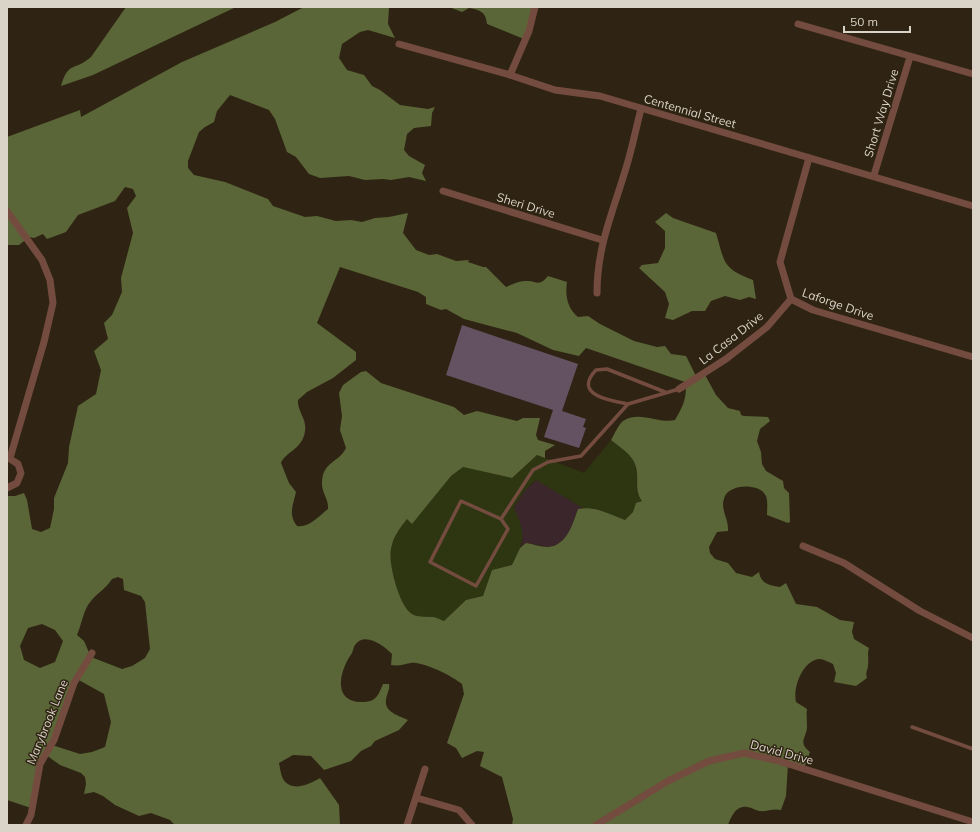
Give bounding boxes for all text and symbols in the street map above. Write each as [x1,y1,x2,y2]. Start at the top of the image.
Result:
scale bar [844,8,910,34]
text: 50 m [850,14,878,29]
street label: Short Way Drive [860,67,902,159]
street label: Centennial Street [642,91,738,131]
street label: Sheri Drive [495,189,557,221]
street label: Laforge Drive [800,285,876,323]
street label: La Casa Drive [696,308,766,368]
street label: Marybrook Lane [23,677,71,767]
street label: David Drive [749,736,815,768]

